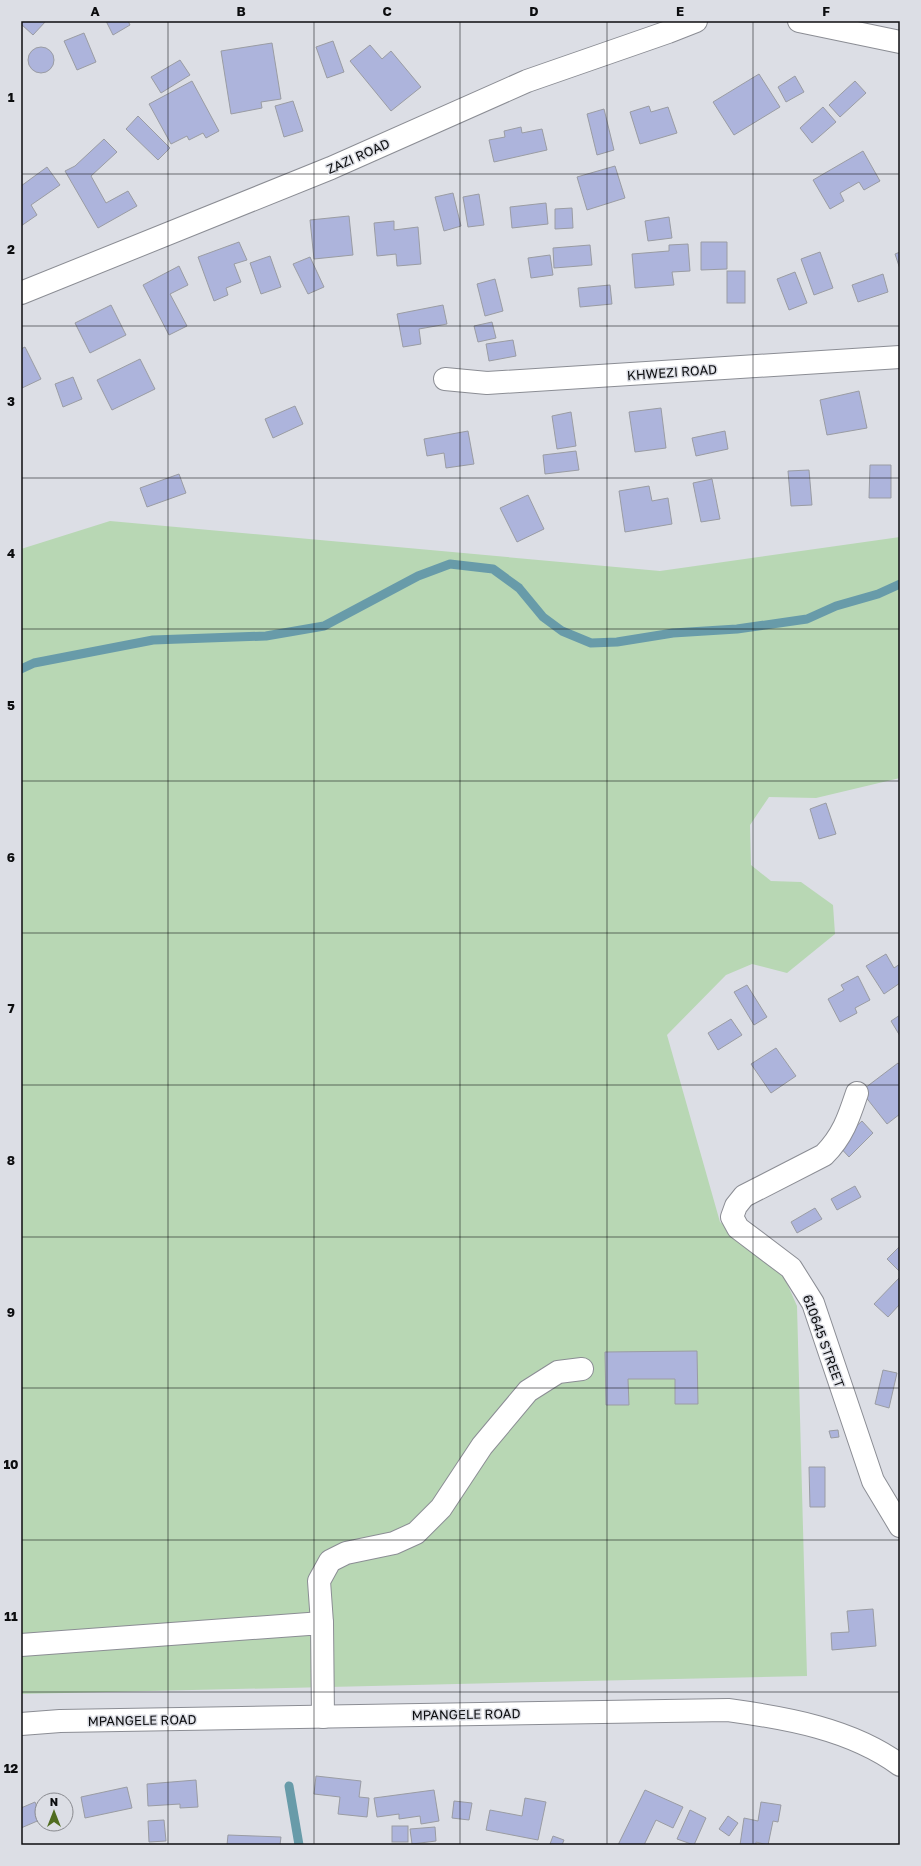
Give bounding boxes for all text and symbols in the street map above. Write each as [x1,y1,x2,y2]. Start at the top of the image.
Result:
text: A [90,3,100,19]
text: B [236,3,246,19]
text: C [382,3,392,19]
text: D [529,3,539,19]
text: E [676,3,684,19]
text: F [822,3,830,19]
text: 1 [8,89,15,105]
street label: ZAZI ROAD [324,135,392,177]
text: 2 [7,241,15,257]
street label: KHWEZI ROAD [626,361,718,383]
text: 3 [7,393,15,409]
text: 4 [7,545,15,561]
text: 5 [7,697,15,713]
text: 6 [7,849,15,865]
text: 7 [7,1000,15,1016]
text: 8 [7,1152,15,1168]
street label: 610645 STREET [800,1292,848,1390]
text: 9 [7,1304,15,1320]
text: 10 [3,1456,19,1472]
text: 11 [4,1608,18,1624]
street label: MPANGELE ROAD [411,1705,521,1723]
street label: MPANGELE ROAD [87,1711,197,1729]
text: 12 [4,1760,18,1776]
north arrow [34,1792,74,1832]
text: N [50,1795,58,1808]

